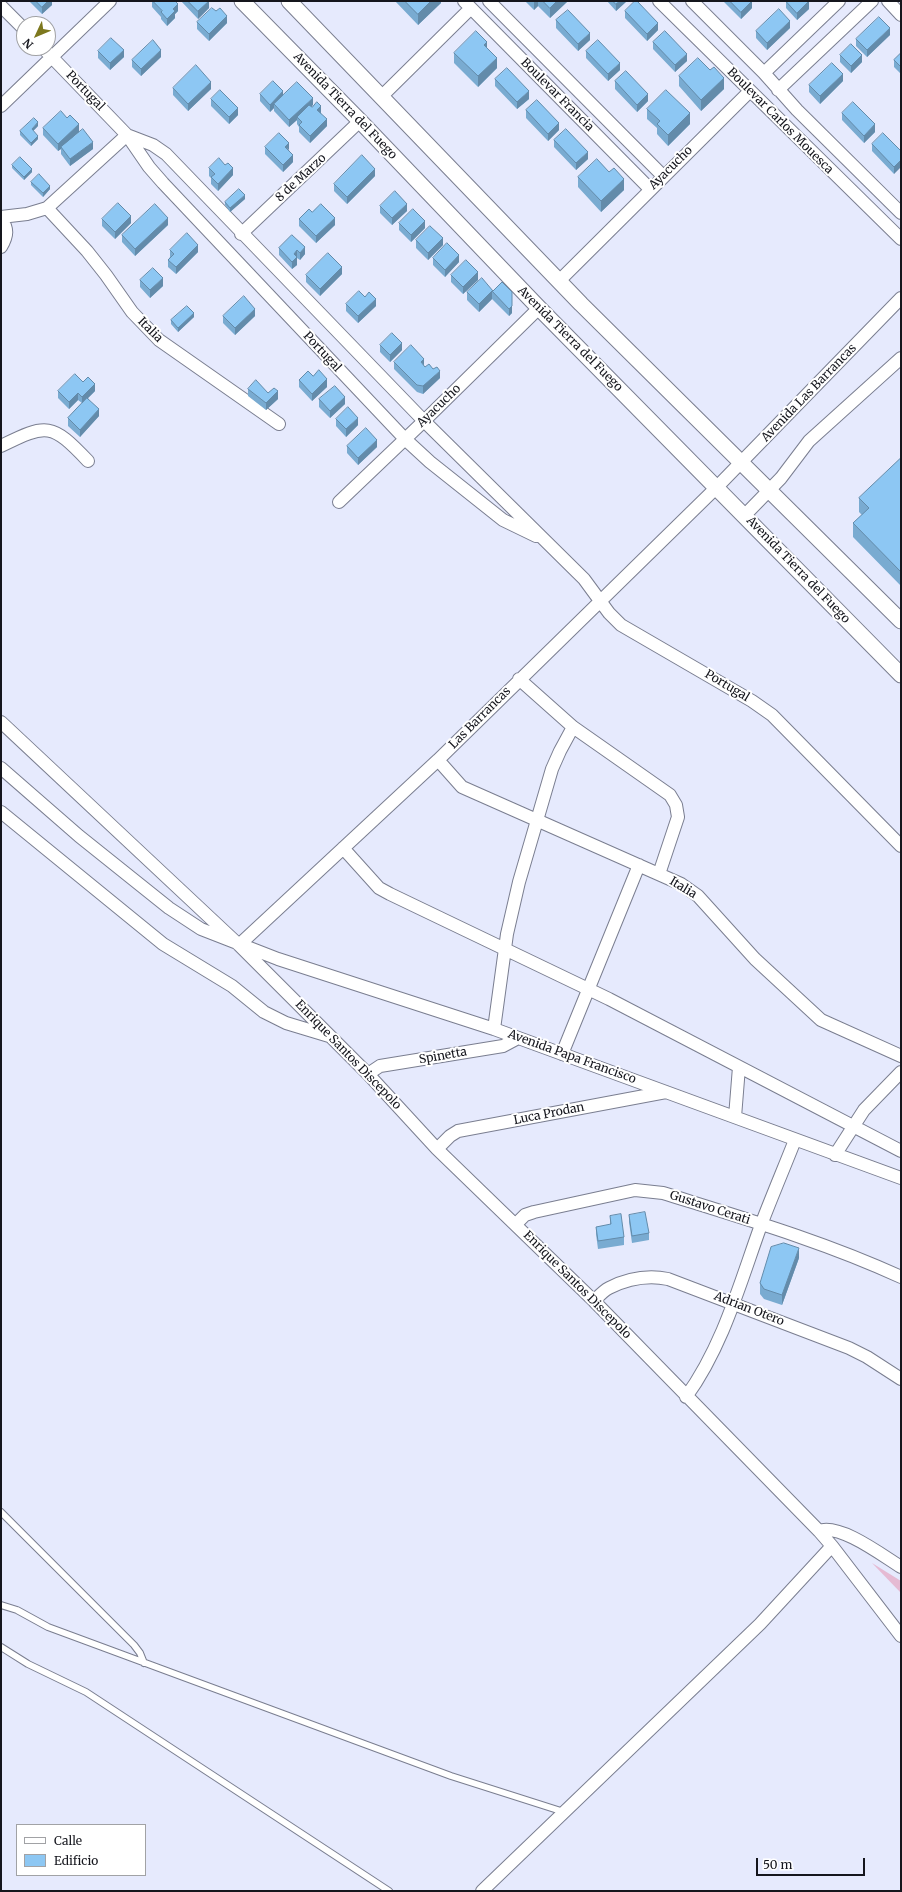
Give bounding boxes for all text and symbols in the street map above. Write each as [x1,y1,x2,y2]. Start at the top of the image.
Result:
north arrow [16,16,56,56]
text: N [20,36,36,52]
street label: Avenida Tierra del Fuego [290,50,400,162]
street label: Boulevar Francia [518,56,596,134]
street label: Boulevar Carlos Mouesca [724,65,836,177]
street label: Portugal [63,68,107,114]
street label: Ayacucho [646,143,696,193]
street label: 8 de Marzo [273,151,329,205]
street label: Avenida Tierra del Fuego [514,283,626,395]
street label: Italia [135,315,165,345]
street label: Portugal [300,329,344,375]
street label: Avenida Las Barrancas [759,341,859,445]
street label: Ayacucho [414,382,464,430]
street label: Avenida Tierra del Fuego [743,514,853,626]
street label: Portugal [702,667,752,705]
street label: Las Barrancas [446,684,514,752]
street label: Italia [667,874,699,902]
street label: Enrique Santos Discepolo [292,997,404,1113]
street label: Avenida Papa Francisco [506,1027,638,1087]
street label: Spinetta [418,1045,468,1067]
street label: Luca Prodan [512,1100,586,1128]
street label: Gustavo Cerati [668,1188,752,1228]
street label: Enrique Santos Discepolo [520,1228,634,1342]
street label: Adrian Otero [712,1289,786,1329]
legend [16,1824,146,1876]
text: Calle [54,1833,82,1848]
scale bar [758,1850,867,1876]
text: Edificio [54,1853,98,1868]
text: 50 m [763,1857,792,1872]

